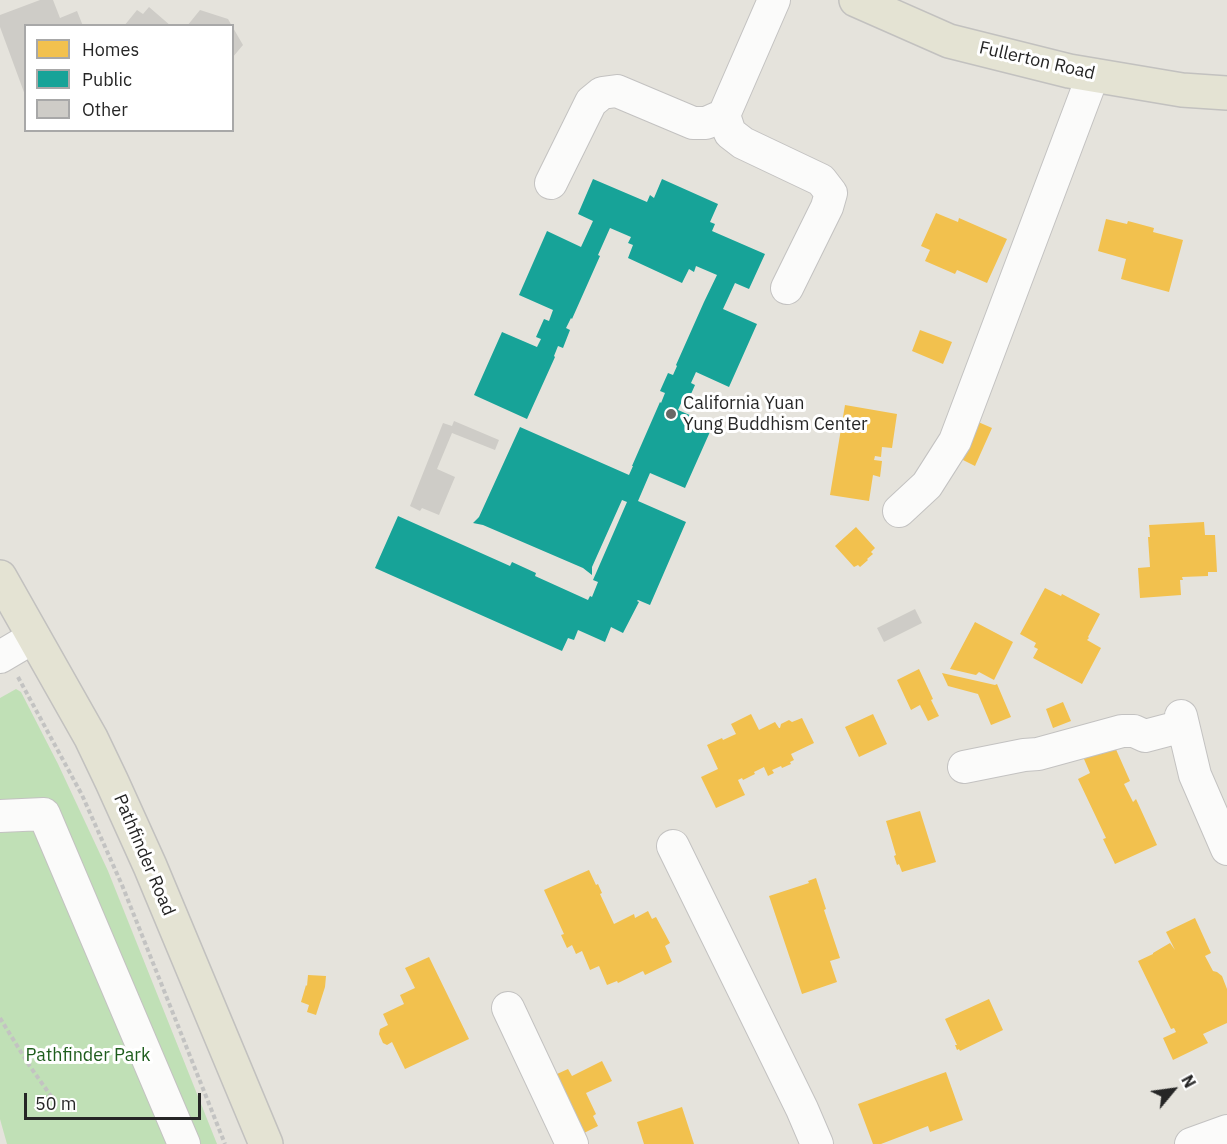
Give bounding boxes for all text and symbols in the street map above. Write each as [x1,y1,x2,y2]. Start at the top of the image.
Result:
legend [24,24,234,132]
street label: Fullerton Road [977,37,1097,85]
text: Homes [82,38,139,61]
text: Public [82,68,132,91]
text: Other [82,98,128,121]
place label: California Yuan Yung Buddhism Center [683,393,868,436]
marker: California Yuan Yung Buddhism Center [664,407,678,421]
street label: Pathfinder Road [109,791,179,919]
park label: Pathfinder Park [26,1045,150,1067]
north arrow [1143,1060,1203,1120]
text: N [1177,1071,1200,1091]
scale bar [27,1081,204,1119]
text: 50 m [35,1092,77,1115]

